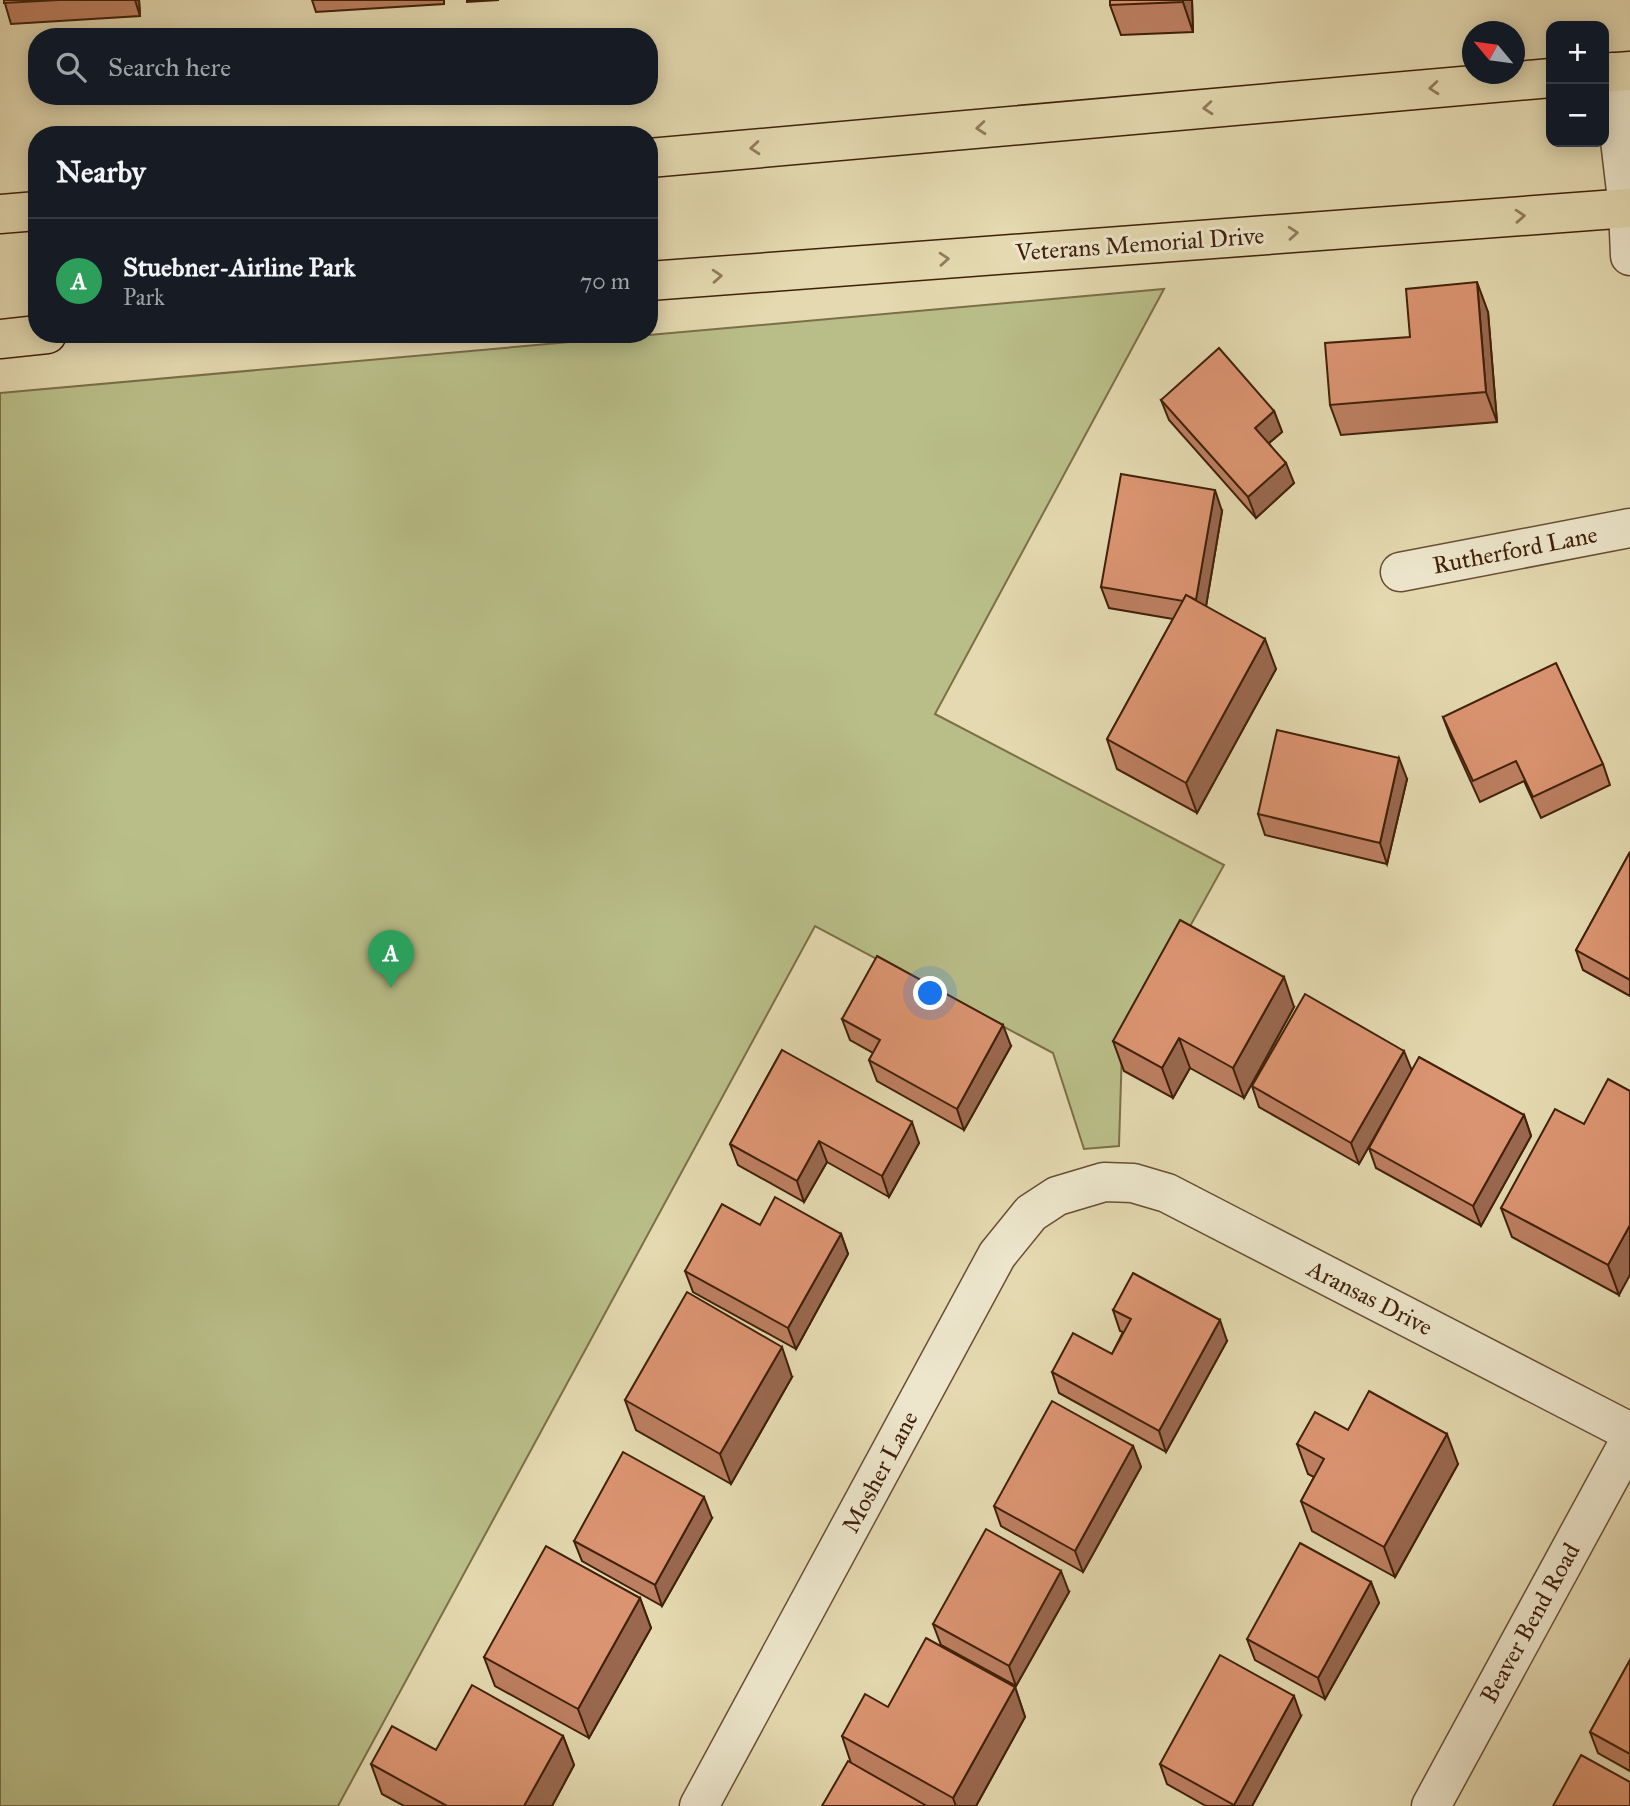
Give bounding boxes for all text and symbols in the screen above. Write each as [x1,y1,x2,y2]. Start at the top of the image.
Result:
north arrow [1462,21,1525,84]
map controls [1546,21,1609,147]
button: + [1546,21,1609,84]
search box [28,28,658,105]
icon: search [52,48,90,86]
text: Search here [108,51,231,83]
one-way arrow [1429,80,1440,95]
button: − [1546,84,1609,147]
one-way arrow [1202,100,1213,115]
one-way arrow [975,120,986,135]
one-way arrow [749,141,760,156]
text: Nearby [56,154,146,190]
one-way arrow [1515,209,1526,224]
street label: Veterans Memorial Drive [1014,220,1265,268]
one-way arrow [1288,226,1299,241]
text: Stuebner-Airline Park [123,251,356,283]
one-way arrow [939,252,950,267]
text: A [71,267,87,295]
text: 70 m [580,267,630,295]
one-way arrow [712,269,723,284]
text: Park [123,283,165,311]
street label: Rutherford Lane [1430,519,1600,581]
pin: A [368,930,414,988]
your location [913,976,947,1010]
street label: Aransas Drive [1301,1253,1438,1342]
street label: Mosher Lane [835,1406,925,1538]
street label: Beaver Bend Road [1474,1538,1586,1708]

